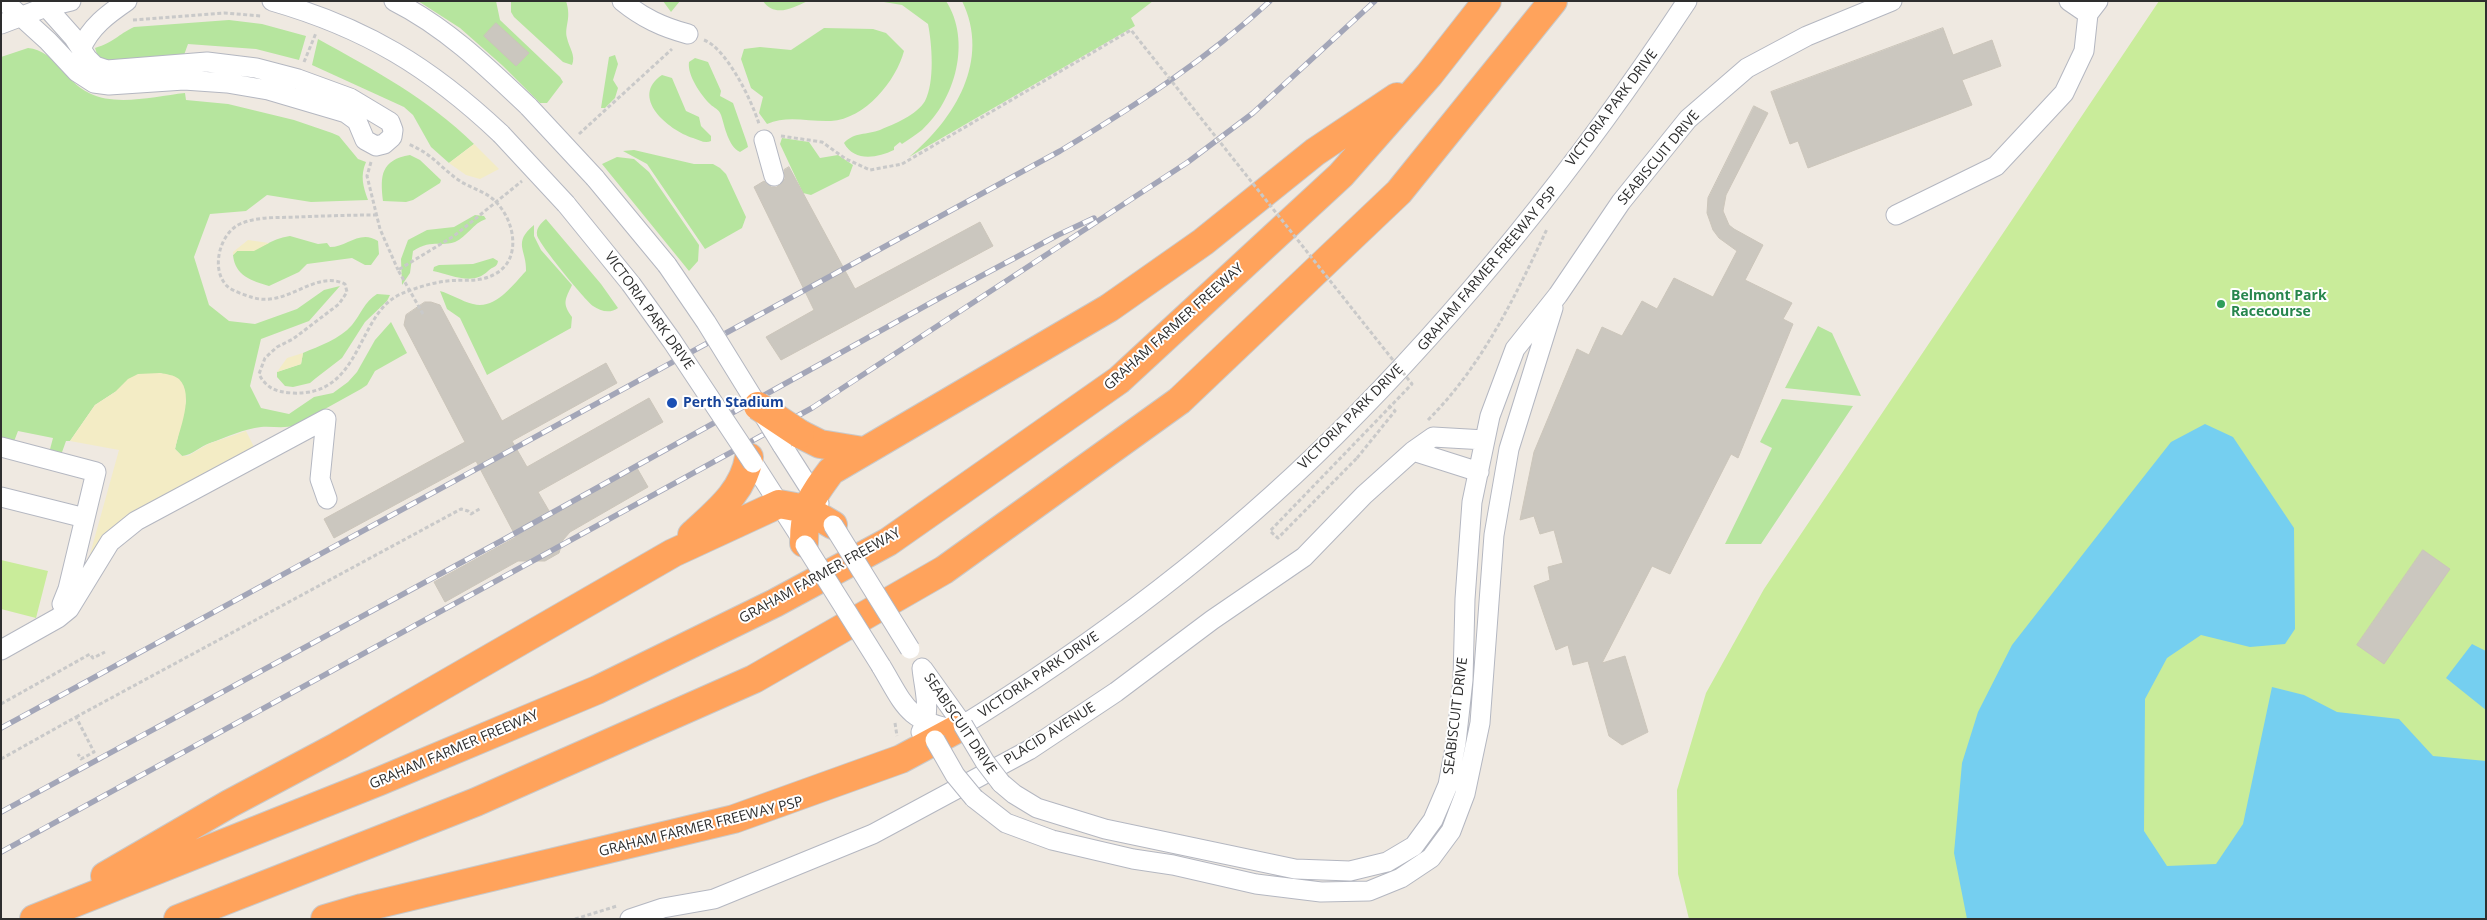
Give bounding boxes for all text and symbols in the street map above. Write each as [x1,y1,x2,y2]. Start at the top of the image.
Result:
street label: VICTORIA PARK DRIVE [1563,46,1661,170]
street label: SEABISCUIT DRIVE [1615,107,1703,209]
street label: GRAHAM FARMER FREEWAY PSP [1414,183,1562,355]
street label: VICTORIA PARK DRIVE [601,249,697,373]
street label: GRAHAM FARMER FREEWAY [1101,260,1247,394]
place label: Belmont Park Racecourse [2231,288,2327,321]
marker: Belmont Park Racecourse [2215,298,2227,310]
street label: VICTORIA PARK DRIVE [1295,361,1407,473]
place label: Perth Stadium [683,395,784,411]
marker: Perth Stadium [665,396,679,410]
street label: GRAHAM FARMER FREEWAY [737,525,903,627]
street label: VICTORIA PARK DRIVE [976,628,1102,722]
street label: SEABISCUIT DRIVE [1440,656,1472,776]
street label: SEABISCUIT DRIVE [920,670,1000,778]
street label: PLACID AVENUE [1001,699,1099,769]
street label: GRAHAM FARMER FREEWAY [367,707,541,793]
street label: GRAHAM FARMER FREEWAY PSP [597,793,805,861]

